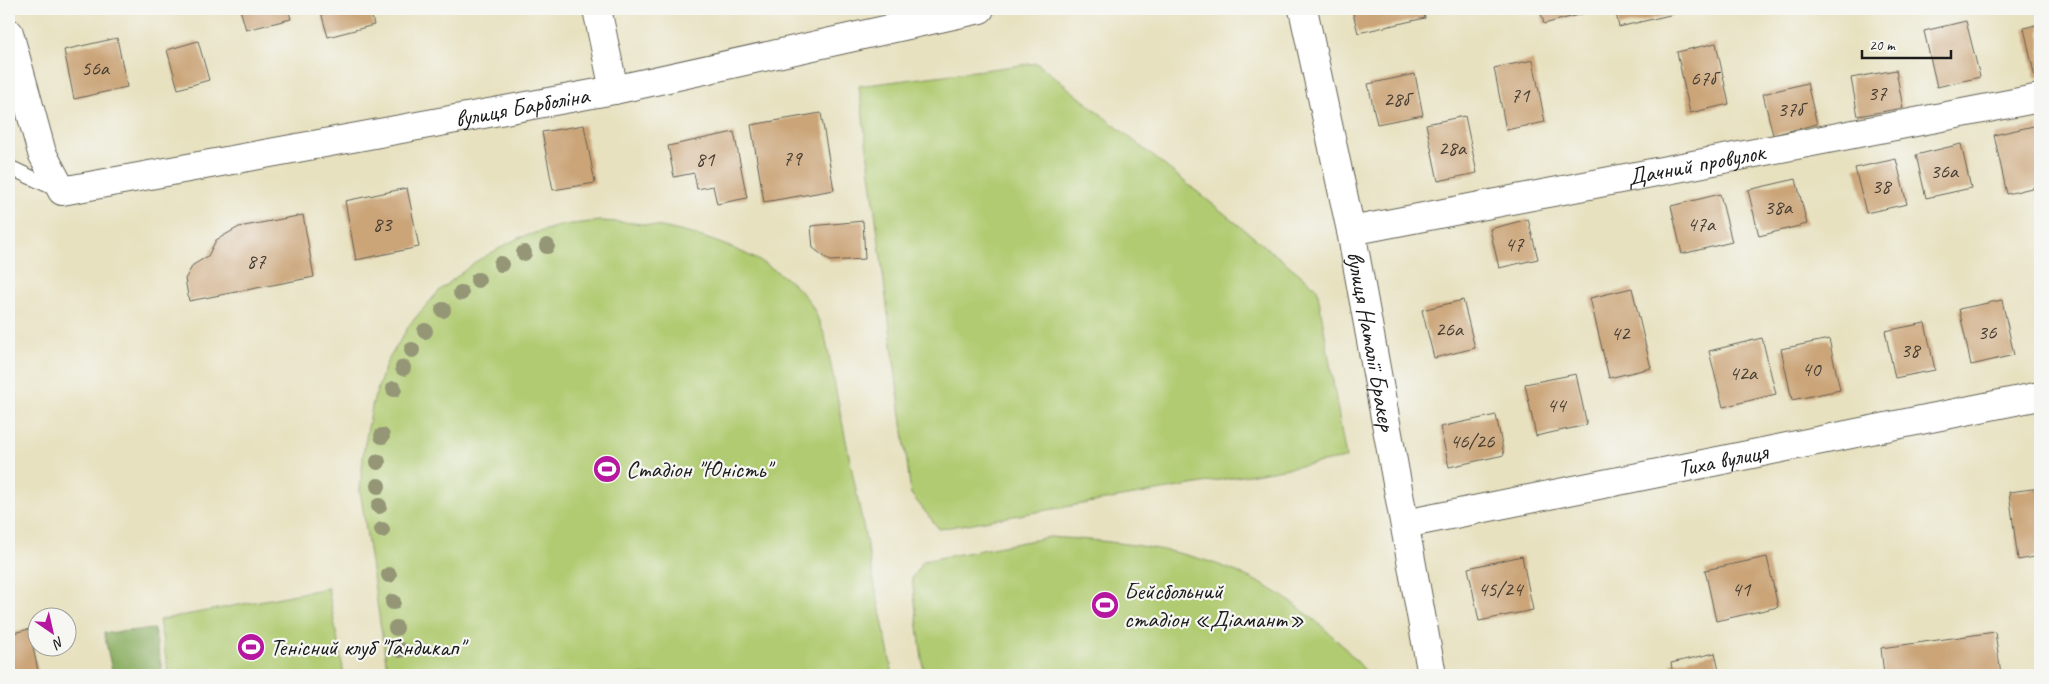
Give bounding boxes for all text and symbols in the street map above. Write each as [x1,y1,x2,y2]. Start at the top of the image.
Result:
scale bar [1862,28,1950,60]
text: 20 m [1869,36,1896,55]
house number: 56а [81,55,111,81]
house number: 67б [1690,65,1721,91]
street label: вулиця Барболіна [453,80,593,134]
house number: 37 [1868,80,1888,106]
house number: 71 [1511,82,1531,108]
house number: 28б [1383,86,1414,112]
house number: 37б [1777,96,1808,122]
house number: 28а [1438,135,1468,161]
street label: Дачний провулок [1624,136,1769,192]
house number: 79 [783,145,803,171]
house number: 81 [696,146,716,172]
house number: 36а [1930,158,1960,184]
house number: 38 [1872,173,1893,199]
house number: 38а [1764,194,1794,220]
house number: 83 [373,211,393,237]
house number: 47а [1687,211,1717,237]
house number: 47 [1505,231,1525,257]
house number: 87 [247,248,267,274]
street label: вулиця Наталії Бракер [1340,249,1403,435]
house number: 26а [1435,316,1465,342]
house number: 36 [1978,319,1997,345]
house number: 42 [1611,320,1631,346]
house number: 38 [1901,337,1922,363]
house number: 40 [1802,356,1822,382]
house number: 42а [1729,360,1759,386]
house number: 44 [1547,392,1568,418]
house number: 46/26 [1450,428,1495,454]
street label: Тиха вулиця [1675,436,1771,484]
sports icon: Стадіон "Юність" [592,454,622,484]
place label: Стадіон "Юність" [626,454,776,484]
place label: Бейсбольний стадіон «Діамант» [1124,576,1304,634]
house number: 45/24 [1478,576,1525,602]
house number: 41 [1732,576,1752,602]
sports icon: Бейсбольний стадіон «Діамант» [1090,590,1120,620]
north arrow [28,606,78,656]
sports icon: Тенісний клуб "Гандикап" [236,632,266,662]
place label: Тенісний клуб "Гандикап" [270,632,469,662]
text: N [49,633,67,653]

